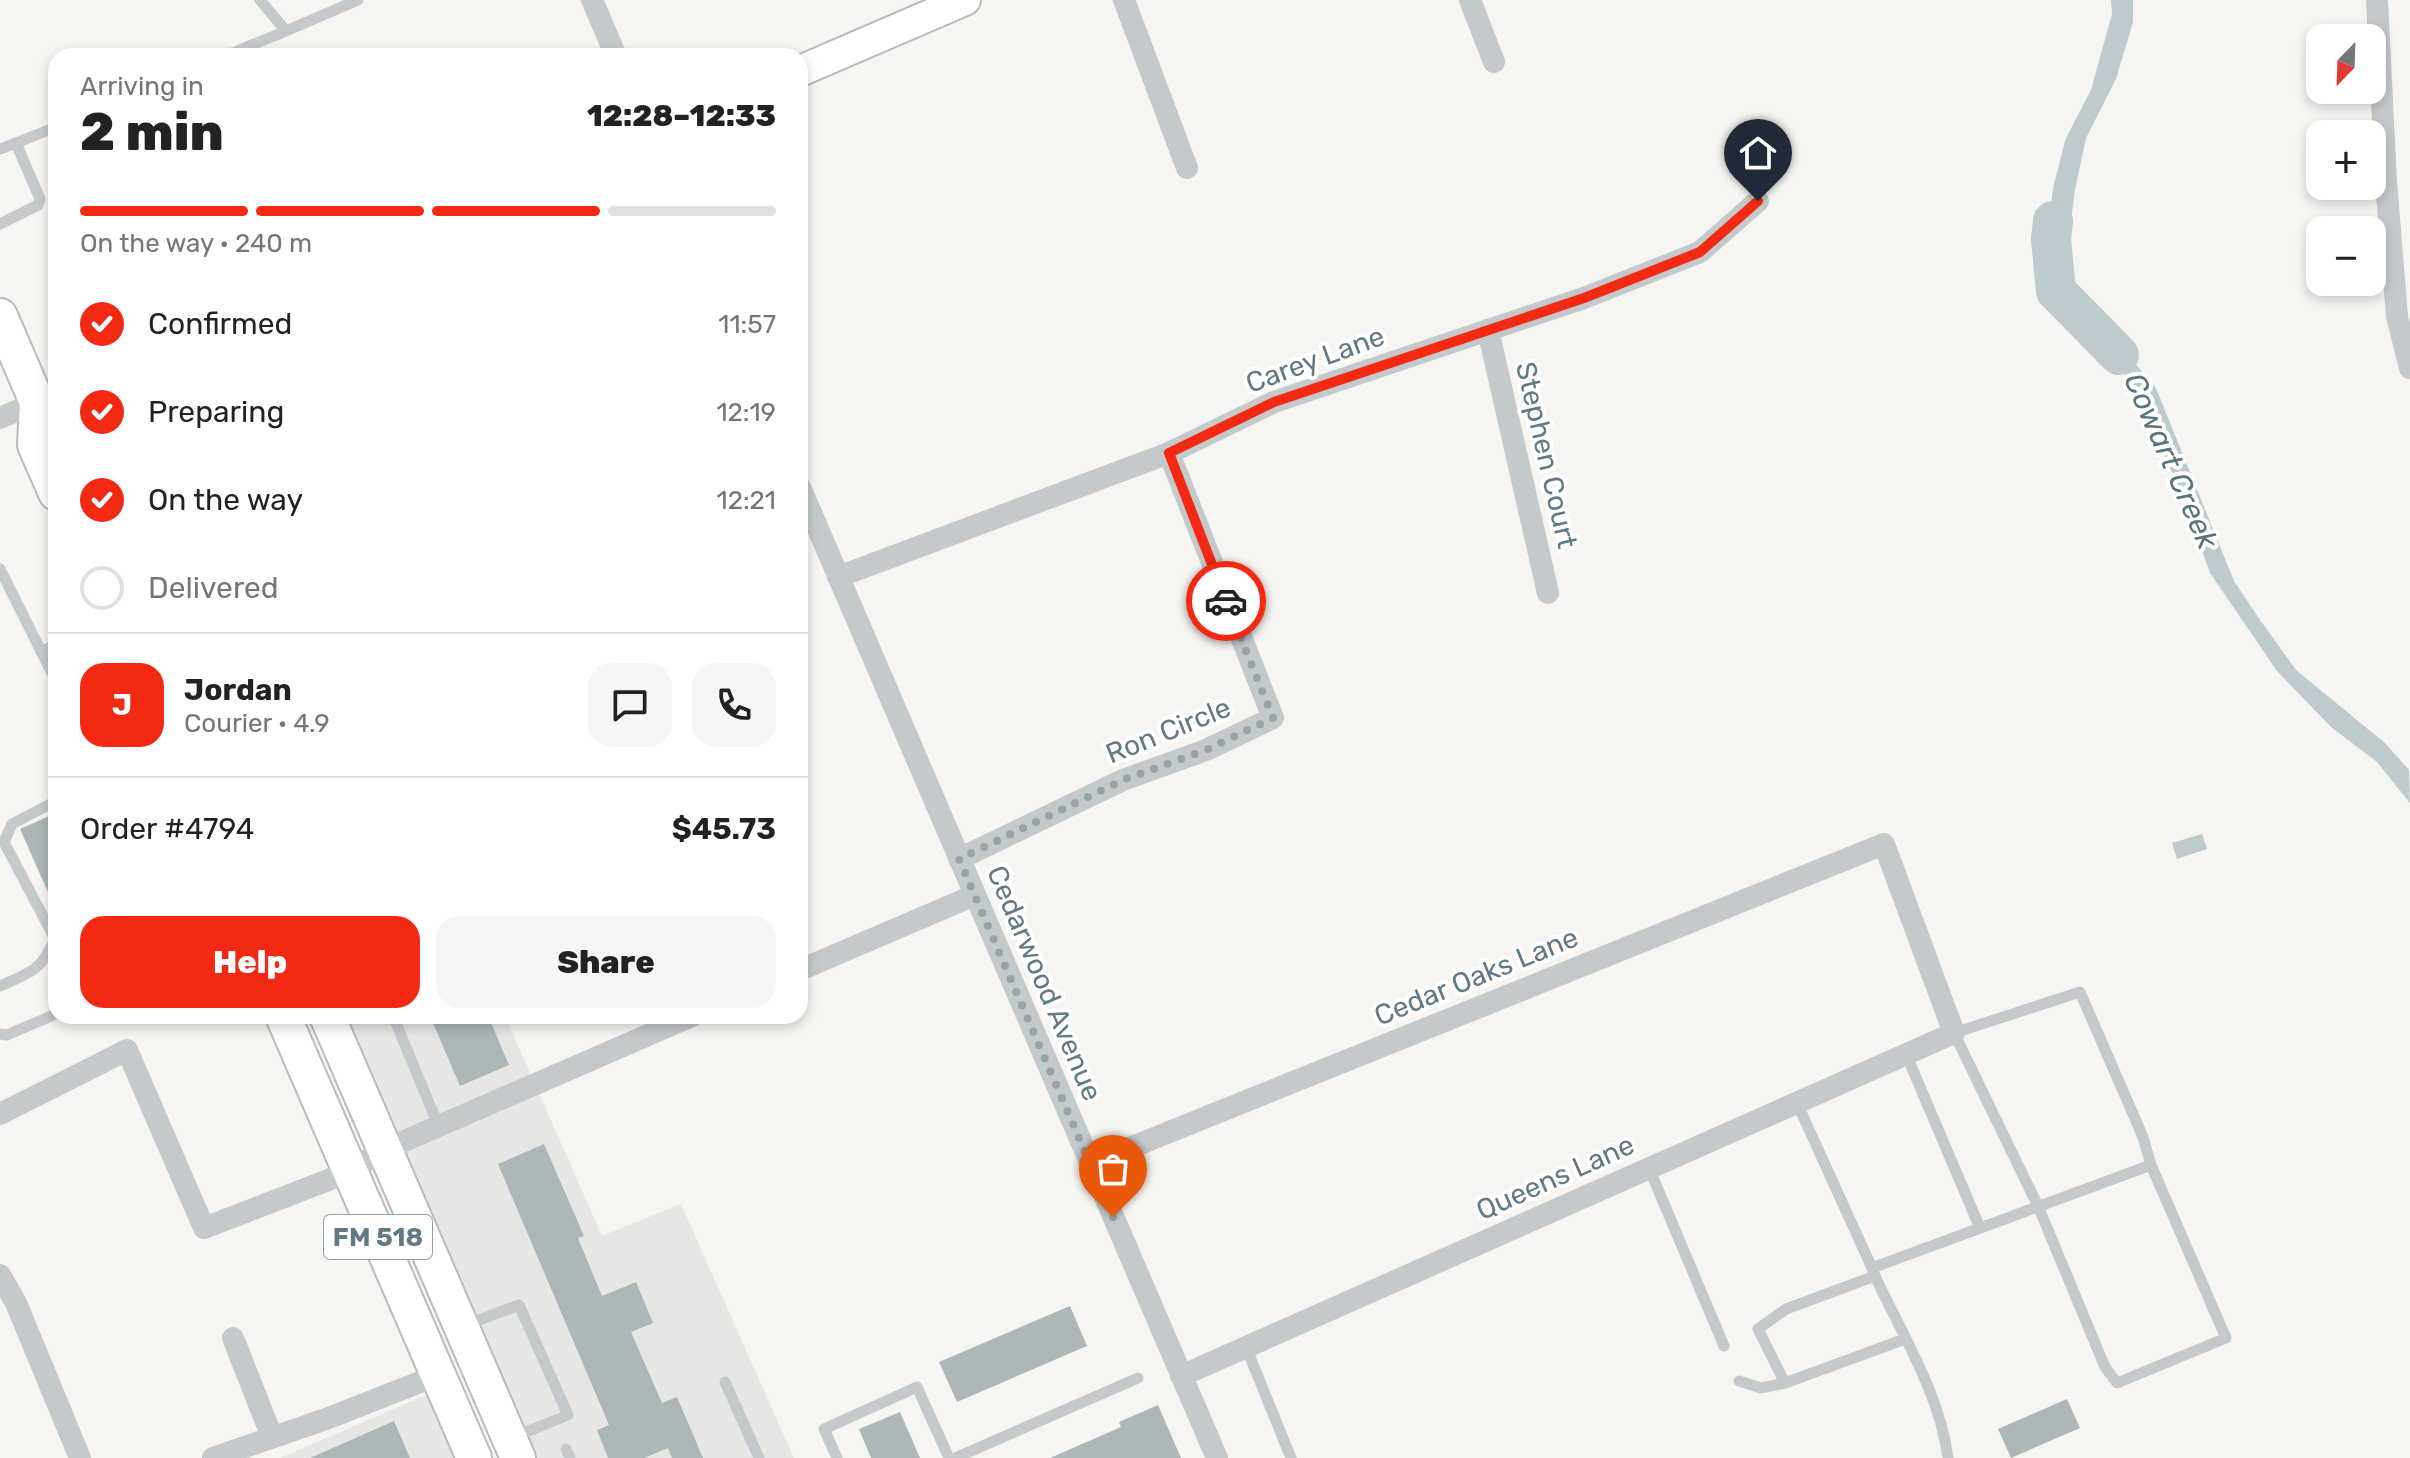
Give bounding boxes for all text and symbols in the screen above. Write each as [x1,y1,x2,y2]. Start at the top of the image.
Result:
north arrow [2306,24,2386,104]
map controls [2306,24,2386,296]
text: Arriving in [80,71,204,102]
text: 12:28–12:33 [587,98,776,134]
text: 2 min [80,101,224,163]
pin [1724,119,1792,201]
button: + [2306,120,2386,200]
icon: home [1736,131,1780,175]
button: − [2306,216,2386,296]
text: On the way · 240 m [80,228,312,259]
icon: check [80,302,124,346]
text: Confirmed [148,306,292,342]
text: 11:57 [718,309,776,340]
street label: Carey Lane [1241,319,1389,400]
street label: Stephen Court [1509,359,1584,552]
water label: Cowart Creek [2116,367,2226,555]
icon: check [80,390,124,434]
text: Preparing [148,394,284,430]
text: 12:19 [716,397,776,428]
icon: check [80,478,124,522]
text: On the way [148,482,303,518]
text: 12:21 [717,485,776,516]
courier [1186,561,1266,641]
text: Delivered [148,570,279,606]
icon: car [1204,579,1248,623]
button: chat [588,663,672,747]
button: phone [692,663,776,747]
text: Jordan [184,672,292,708]
text: J [112,687,132,723]
street label: Ron Circle [1101,690,1235,770]
text: Courier · 4.9 [184,708,330,739]
text: Order #4794 [80,811,255,847]
text: $45.73 [672,811,776,847]
street label: Cedarwood Avenue [980,861,1109,1106]
button: Help [80,916,420,1008]
button: Share [436,916,776,1008]
street label: Cedar Oaks Lane [1369,921,1583,1032]
street label: Queens Lane [1471,1128,1639,1227]
pin [1079,1135,1147,1217]
icon: bag [1091,1147,1135,1191]
road number: FM 518 [324,1215,432,1259]

